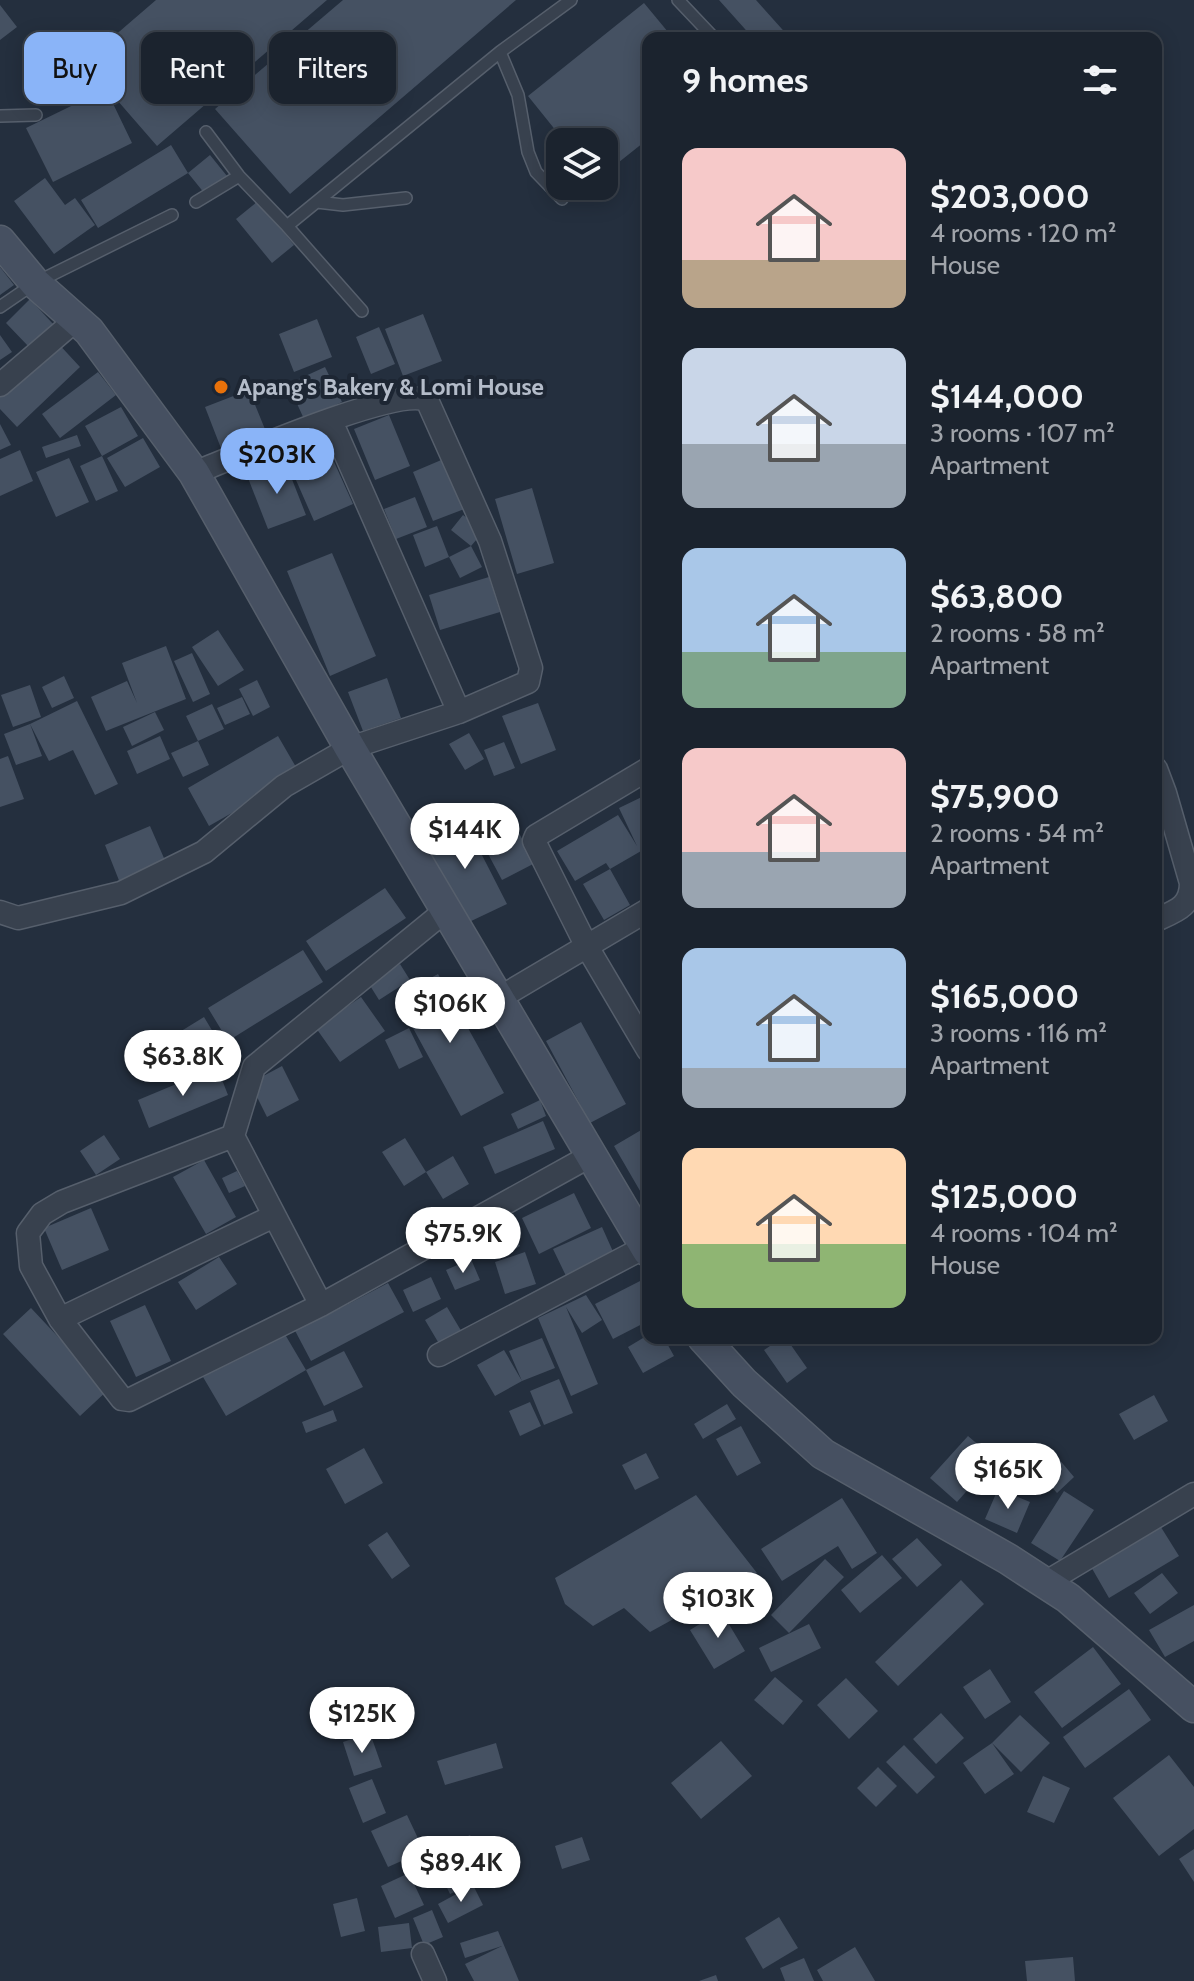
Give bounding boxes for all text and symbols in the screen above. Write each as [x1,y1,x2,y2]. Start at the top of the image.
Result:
chip: Buy [24,32,125,104]
chip: Rent [141,32,253,104]
chip: Filters [269,32,396,104]
icon: filters [1078,58,1122,102]
text: 9 homes [682,59,808,101]
map controls [546,128,618,200]
button: layers [546,128,618,200]
text: $203,000 [930,175,1090,217]
icon: home [746,180,842,276]
text: 4 rooms · 120 m² [930,217,1116,249]
text: House [930,249,1000,281]
place label: Apang's Bakery & Lomi House [237,372,544,401]
text: $144,000 [930,375,1084,417]
marker: Apang's Bakery & Lomi House [212,378,230,396]
icon: home [746,380,842,476]
text: 3 rooms · 107 m² [930,417,1115,449]
pin: $203K [221,428,333,496]
text: $203K [238,438,316,470]
text: Apartment [930,449,1049,481]
text: $63,800 [930,575,1064,617]
icon: home [746,580,842,676]
text: 2 rooms · 58 m² [930,617,1105,649]
text: Apartment [930,649,1049,681]
text: $75,900 [930,775,1060,817]
icon: home [746,780,842,876]
pin: $144K [409,803,521,871]
text: $144K [428,813,502,845]
text: 2 rooms · 54 m² [930,817,1104,849]
text: Apartment [930,849,1049,881]
text: $165,000 [930,975,1079,1017]
pin: $106K [394,977,506,1045]
icon: home [746,980,842,1076]
text: $106K [413,987,487,1019]
text: 3 rooms · 116 m² [930,1017,1107,1049]
pin: $63.8K [118,1030,248,1098]
text: $63.8K [142,1040,224,1072]
text: Apartment [930,1049,1049,1081]
text: $125,000 [930,1175,1078,1217]
icon: home [746,1180,842,1276]
pin: $75.9K [398,1207,528,1275]
text: $75.9K [424,1217,502,1249]
text: 4 rooms · 104 m² [930,1217,1118,1249]
text: House [930,1249,1000,1281]
pin: $165K [952,1443,1064,1511]
text: $165K [973,1453,1043,1485]
pin: $103K [662,1572,774,1640]
text: $103K [681,1582,755,1614]
pin: $125K [306,1687,418,1755]
text: $125K [328,1697,396,1729]
pin: $89.4K [396,1836,526,1904]
text: $89.4K [419,1846,503,1878]

